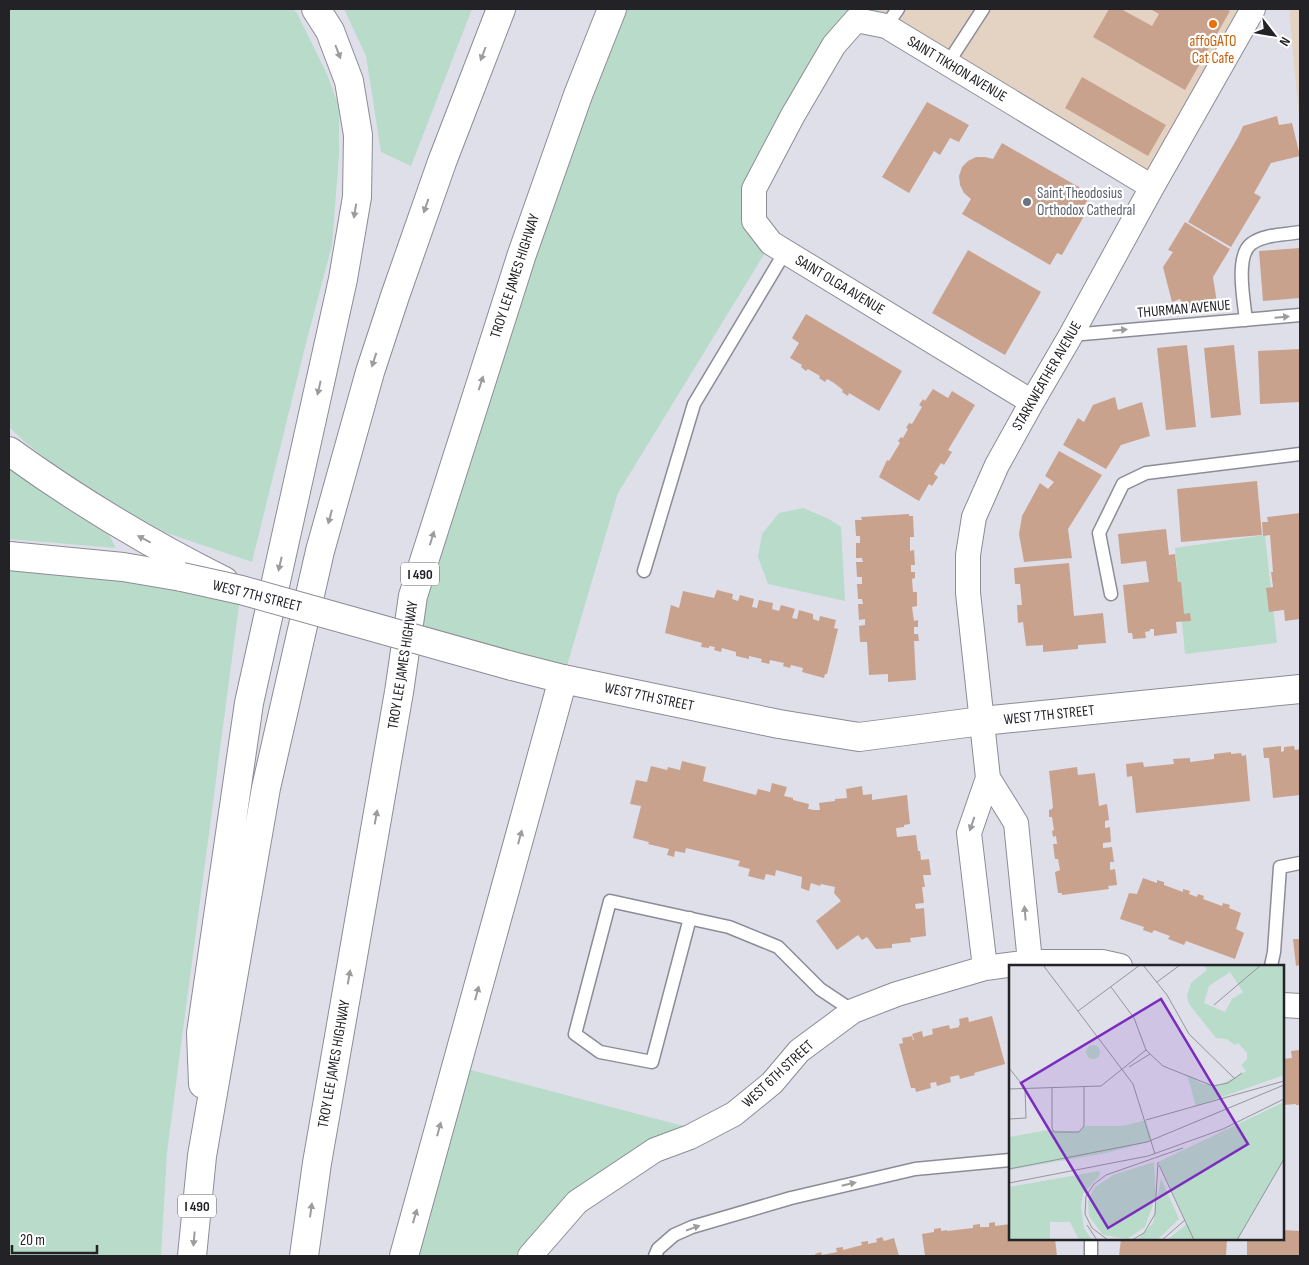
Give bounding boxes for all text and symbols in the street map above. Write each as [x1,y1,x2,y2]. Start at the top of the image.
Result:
north arrow [1249,10,1299,60]
marker: affoGATO Cat Cafe [1207,18,1219,30]
street label: SAINT TIKHON AVENUE [904,32,1010,106]
place label: affoGATO Cat Cafe [1190,32,1236,68]
text: N [1276,34,1294,49]
one-way arrow [334,45,342,60]
one-way arrow [479,47,487,62]
place label: Saint Theodosius Orthodox Cathedral [1037,184,1135,220]
marker: Saint Theodosius Orthodox Cathedral [1021,196,1033,208]
one-way arrow [422,199,429,214]
one-way arrow [350,204,358,220]
street label: TROY LEE JAMES HIGHWAY [486,211,544,341]
street label: SAINT OLGA AVENUE [792,251,888,319]
street label: THURMAN AVENUE [1137,295,1231,323]
one-way arrow [1274,313,1290,321]
street label: STARKWEATHER AVENUE [1008,318,1086,434]
one-way arrow [1112,326,1128,334]
one-way arrow [369,353,377,368]
one-way arrow [477,375,485,390]
one-way arrow [315,380,323,395]
one-way arrow [326,509,334,524]
one-way arrow [428,530,436,545]
one-way arrow [136,535,151,543]
one-way arrow [276,556,284,571]
road number: I 490 [401,562,439,586]
street label: WEST 7TH STREET [211,576,303,616]
street label: TROY LEE JAMES HIGHWAY [383,599,423,730]
street label: WEST 7TH STREET [602,678,696,716]
street label: WEST 7TH STREET [1003,701,1095,729]
one-way arrow [373,808,381,824]
one-way arrow [967,817,975,832]
one-way arrow [516,829,524,844]
one-way arrow [1021,905,1029,921]
inset map [1009,965,1284,1240]
one-way arrow [345,969,353,985]
one-way arrow [473,986,481,1001]
street label: TROY LEE JAMES HIGHWAY [313,998,355,1129]
street label: WEST 6TH STREET [738,1036,818,1112]
one-way arrow [436,1121,444,1136]
one-way arrow [842,1180,857,1188]
road number: I 490 [178,1194,216,1218]
one-way arrow [307,1201,315,1217]
one-way arrow [411,1209,419,1224]
scale bar [12,1222,98,1254]
one-way arrow [685,1224,700,1231]
text: 20 m [20,1231,45,1250]
one-way arrow [190,1231,198,1247]

